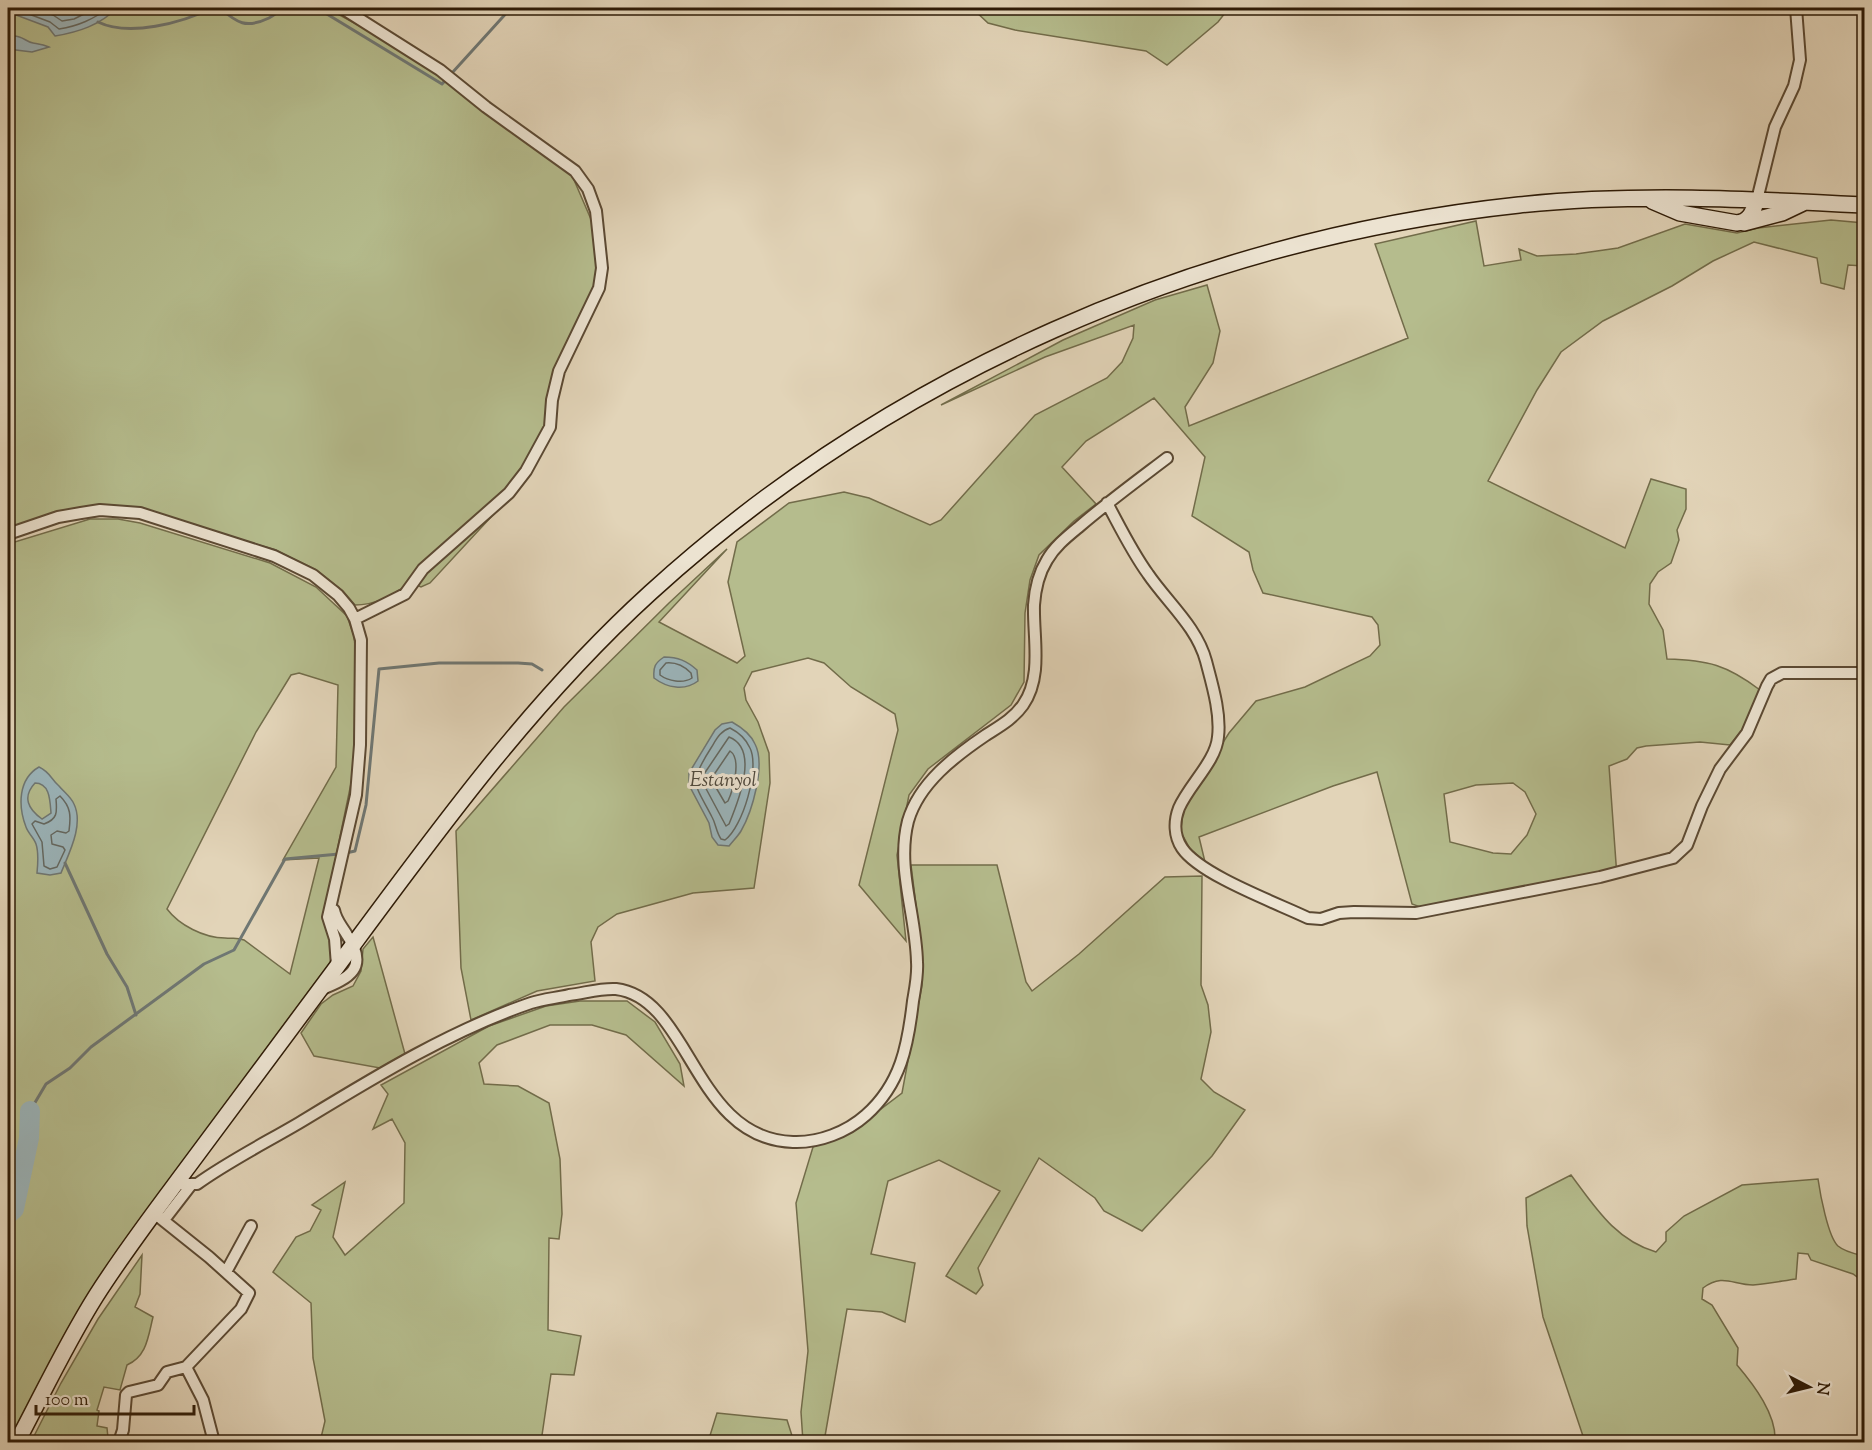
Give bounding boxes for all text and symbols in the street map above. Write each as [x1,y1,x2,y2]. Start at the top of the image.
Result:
water label: Estanyol [689,767,757,796]
north arrow [1779,1357,1839,1417]
scale bar [36,1378,194,1416]
text: N [1809,1381,1834,1396]
text: 100 m [45,1388,89,1414]

